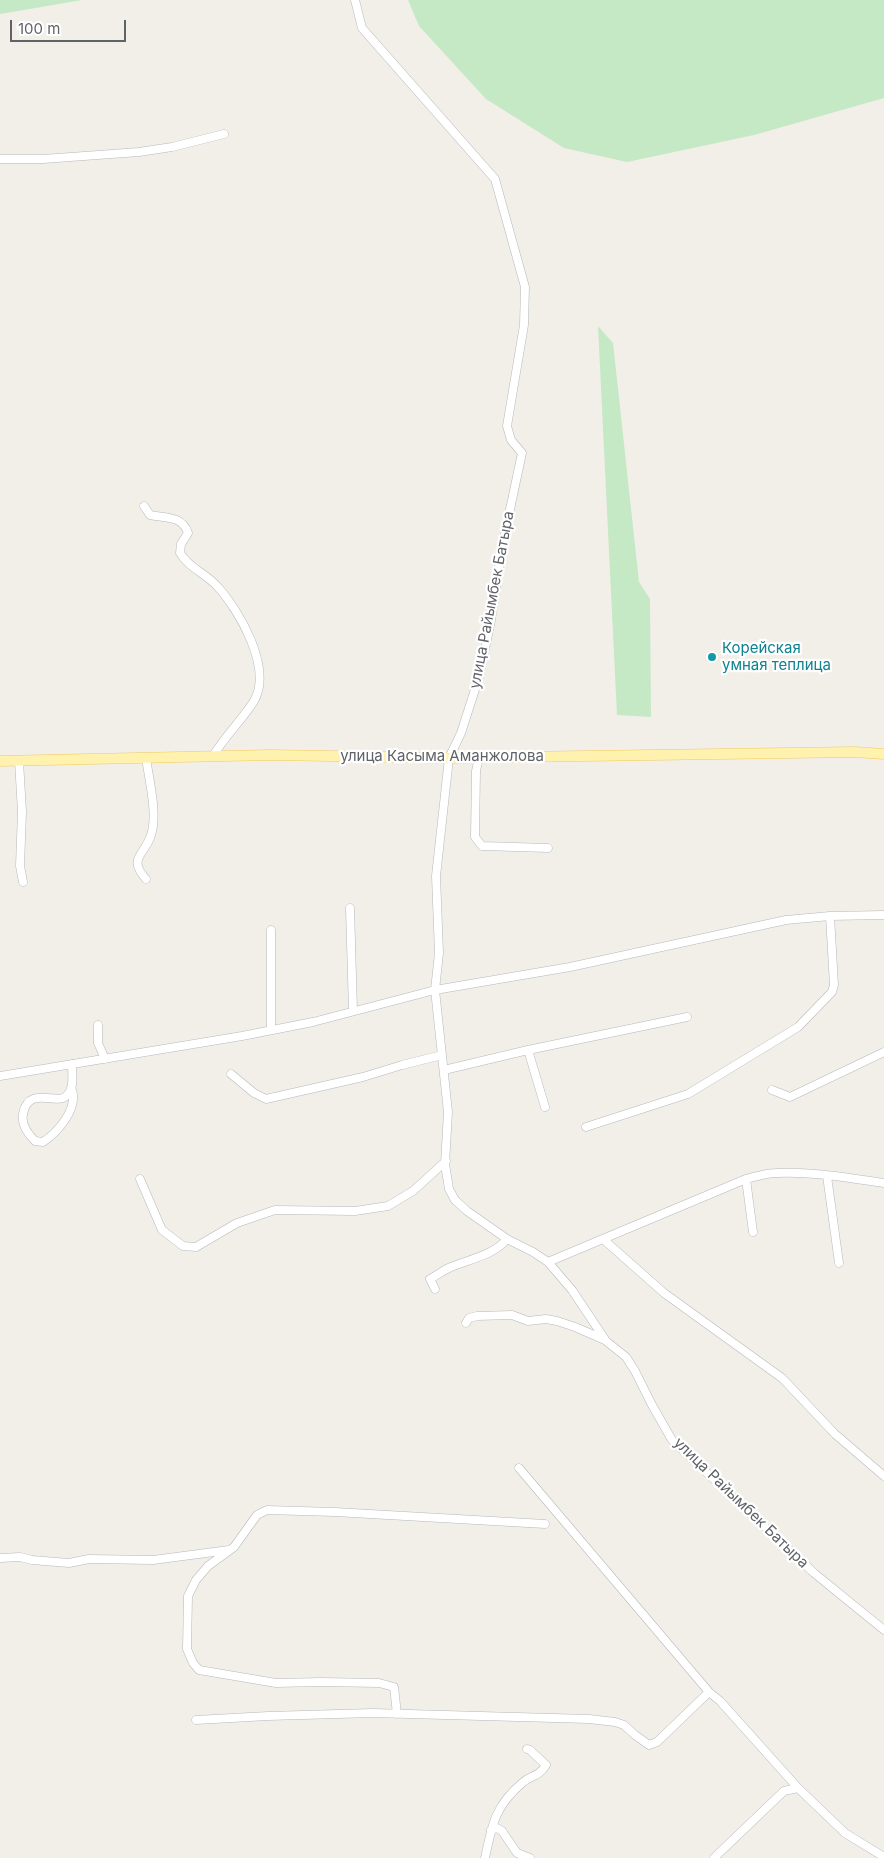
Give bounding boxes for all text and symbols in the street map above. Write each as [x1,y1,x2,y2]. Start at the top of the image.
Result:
scale bar [12,10,129,42]
text: 100 m [18,19,60,38]
street label: улица Райымбек Батыра [466,510,518,690]
place label: Корейская умная теплица [722,639,831,674]
marker: Корейская умная теплица [706,651,718,663]
street label: улица Касыма Аманжолова [340,747,544,765]
street label: улица Райымбек Батыра [670,1434,812,1572]

